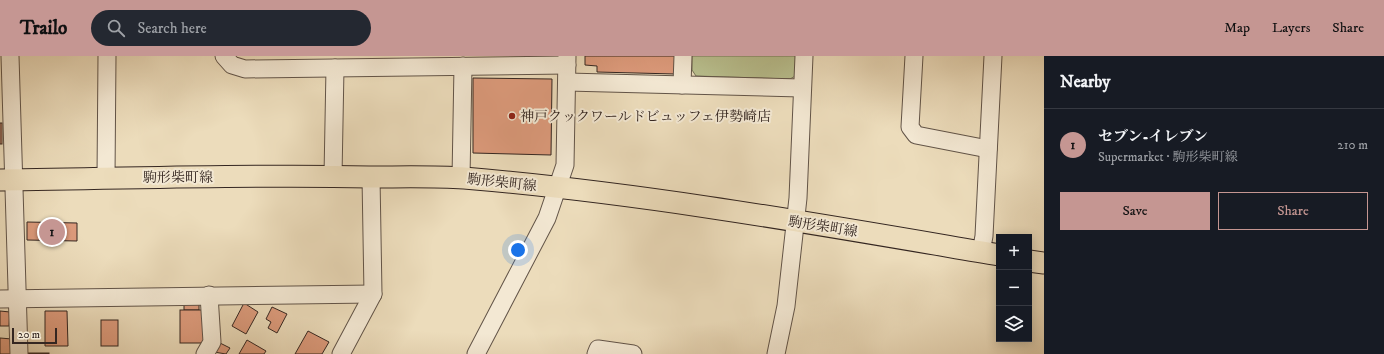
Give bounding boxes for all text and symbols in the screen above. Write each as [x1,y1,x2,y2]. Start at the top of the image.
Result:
search box [91,10,371,46]
text: Trailo [20,17,67,40]
icon: search [105,17,127,39]
text: Search here [137,19,207,38]
text: Map [1224,19,1250,37]
text: Layers [1272,19,1310,37]
text: Share [1332,19,1364,37]
text: Nearby [1060,71,1110,93]
place label: 神戸クックワールドビュッフェ伊勢崎店 [520,108,771,126]
marker: 神戸クックワールドビュッフェ伊勢崎店 [507,111,517,121]
text: セブン-イレブン [1098,127,1208,146]
text: 1 [1071,137,1075,153]
text: 210 m [1337,137,1368,153]
text: Supermarket · 駒形柴町線 [1098,149,1237,165]
street label: 駒形柴町線 [143,169,213,187]
street label: 駒形柴町線 [466,170,538,196]
button: Save [1060,192,1210,230]
button: Share [1218,192,1368,230]
street label: 駒形柴町線 [787,213,859,241]
pin: 1 [39,217,65,247]
map controls [996,234,1032,342]
button: + [996,234,1032,270]
your location [508,240,528,260]
button: − [996,270,1032,306]
button: layers [996,306,1032,342]
scale bar [12,326,57,345]
text: 20 m [18,328,40,342]

